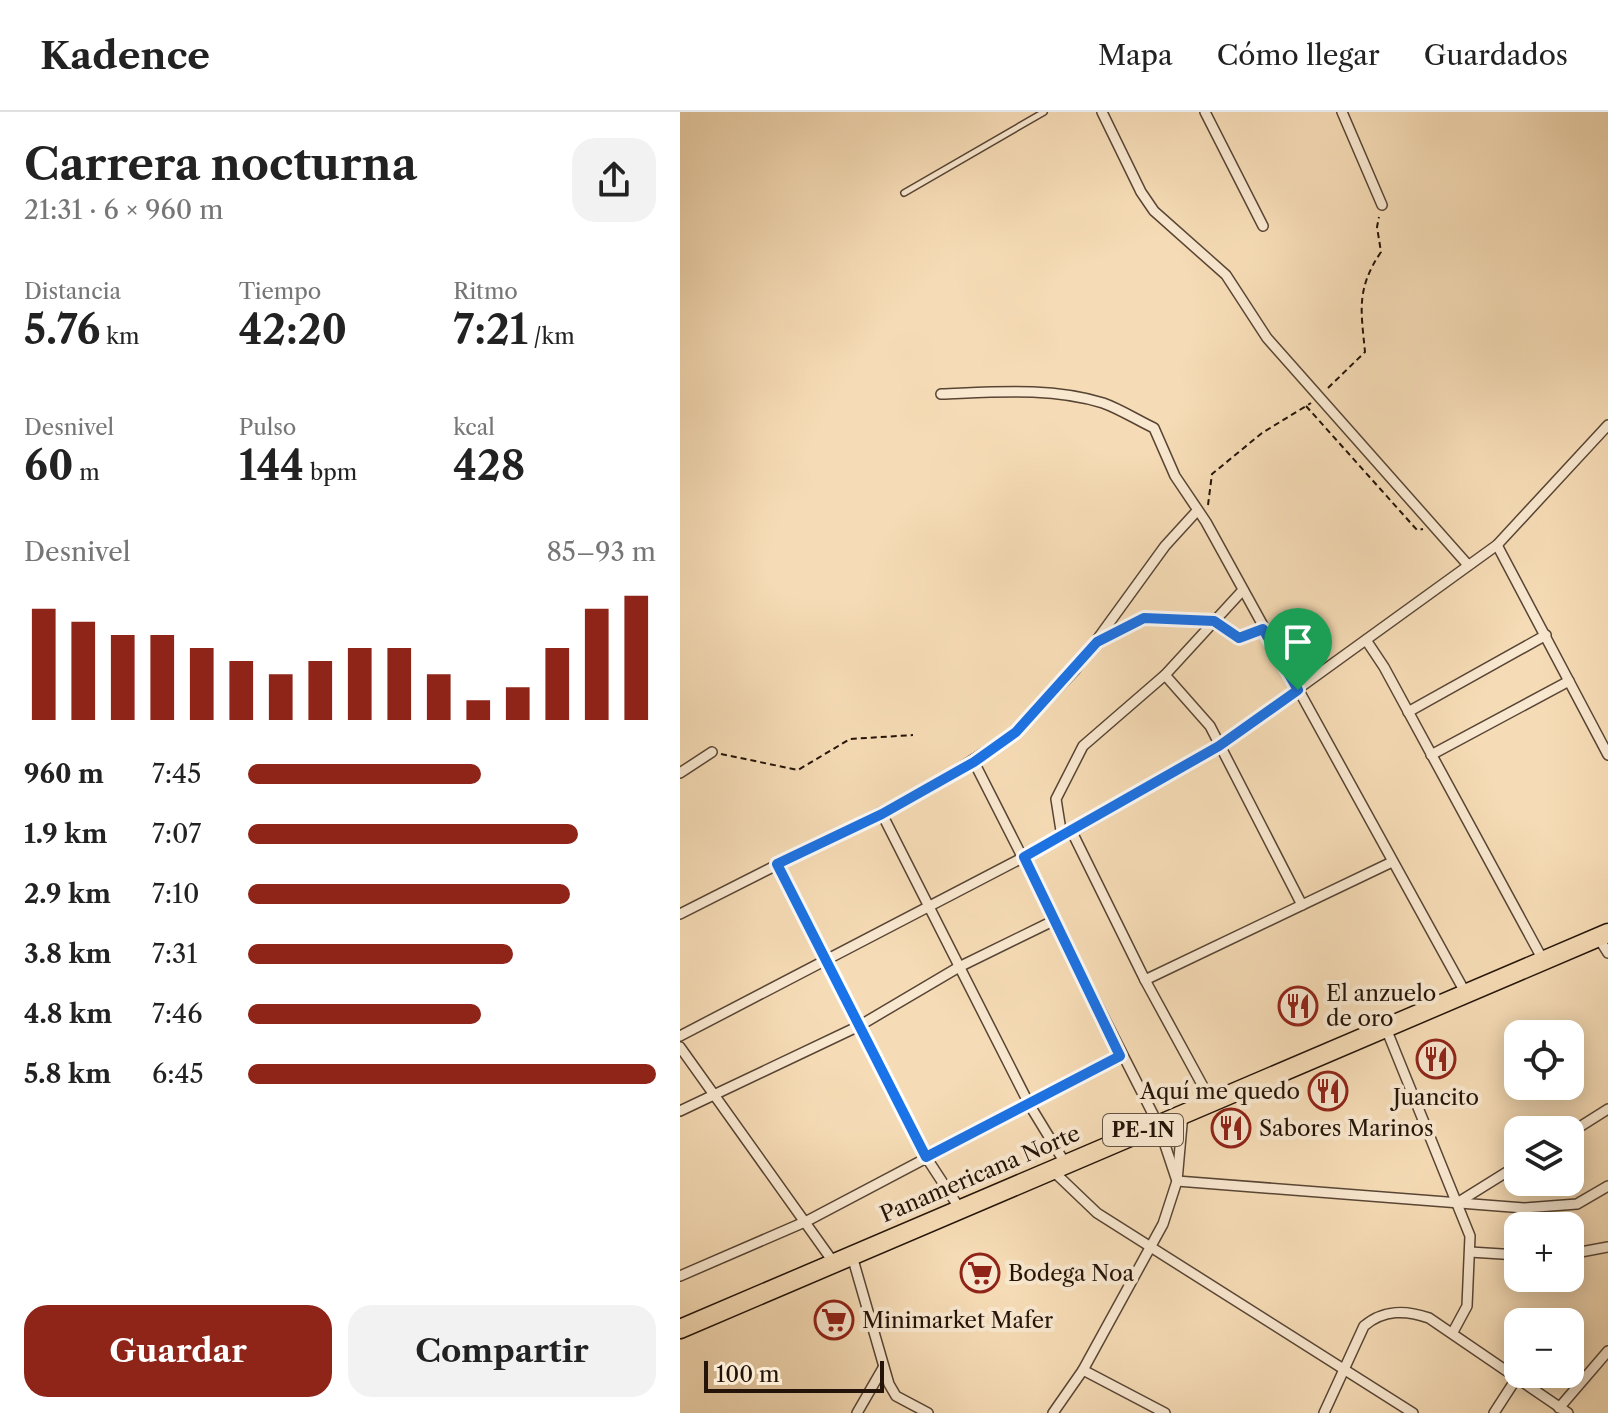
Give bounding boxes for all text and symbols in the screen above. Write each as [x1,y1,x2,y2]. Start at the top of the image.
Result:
text: Kadence [40,32,210,79]
text: Mapa [1098,38,1173,72]
text: Cómo llegar [1217,38,1380,72]
text: Guardados [1424,38,1568,72]
text: Carrera nocturna [24,137,417,191]
button: share [572,138,656,222]
text: 21:31 · 6 × 960 m [24,194,223,226]
text: Distancia [24,278,121,305]
text: Tiempo [239,278,321,305]
text: Ritmo [453,278,518,305]
text: 5.76 [24,305,100,354]
text: 42:20 [239,305,347,354]
text: 7:21 [453,305,528,354]
text: km [100,323,140,350]
text: /km [528,323,575,350]
text: Desnivel [24,414,114,441]
text: Pulso [239,414,296,441]
text: kcal [453,414,495,441]
text: 60 [24,441,73,490]
text: 144 [239,441,304,490]
text: 428 [453,441,525,490]
text: m [73,459,100,486]
text: bpm [304,459,357,486]
text: Desnivel [24,536,131,568]
text: 85–93 m [546,536,656,568]
pin [1264,608,1332,690]
icon: arrive [1276,620,1320,664]
text: 960 m [24,758,104,790]
text: 7:45 [152,758,201,790]
text: 1.9 km [24,818,107,850]
text: 7:07 [152,818,201,850]
text: 2.9 km [24,878,111,910]
text: 7:10 [152,878,200,910]
text: 3.8 km [24,938,111,970]
text: 7:31 [152,938,197,970]
place label: El anzuelo de oro [1326,980,1436,1032]
restaurant icon: El anzuelo de oro [1277,985,1319,1027]
text: 4.8 km [24,998,112,1030]
text: 7:46 [152,998,202,1030]
map controls [1504,1020,1584,1388]
button: locate [1504,1020,1584,1100]
restaurant icon: Juancito [1415,1038,1457,1080]
text: 5.8 km [24,1058,111,1090]
text: 6:45 [152,1058,204,1090]
restaurant icon: Aquí me quedo [1307,1070,1349,1112]
place label: Aquí me quedo [1139,1078,1300,1105]
place label: Juancito [1390,1084,1479,1111]
restaurant icon: Sabores Marinos [1210,1107,1252,1149]
road number: PE-1N [1103,1114,1183,1146]
place label: Sabores Marinos [1259,1115,1434,1142]
button: layers [1504,1116,1584,1196]
street label: Panamericana Norte [876,1120,1084,1228]
button: + [1504,1212,1584,1292]
supermarket icon: Bodega Noa [959,1252,1001,1294]
place label: Bodega Noa [1008,1260,1134,1287]
supermarket icon: Minimarket Mafer [813,1299,855,1341]
button: Guardar [24,1305,332,1397]
button: Compartir [348,1305,656,1397]
place label: Minimarket Mafer [862,1307,1053,1334]
button: − [1504,1308,1584,1388]
scale bar [704,1357,884,1393]
text: 100 m [716,1361,779,1388]

